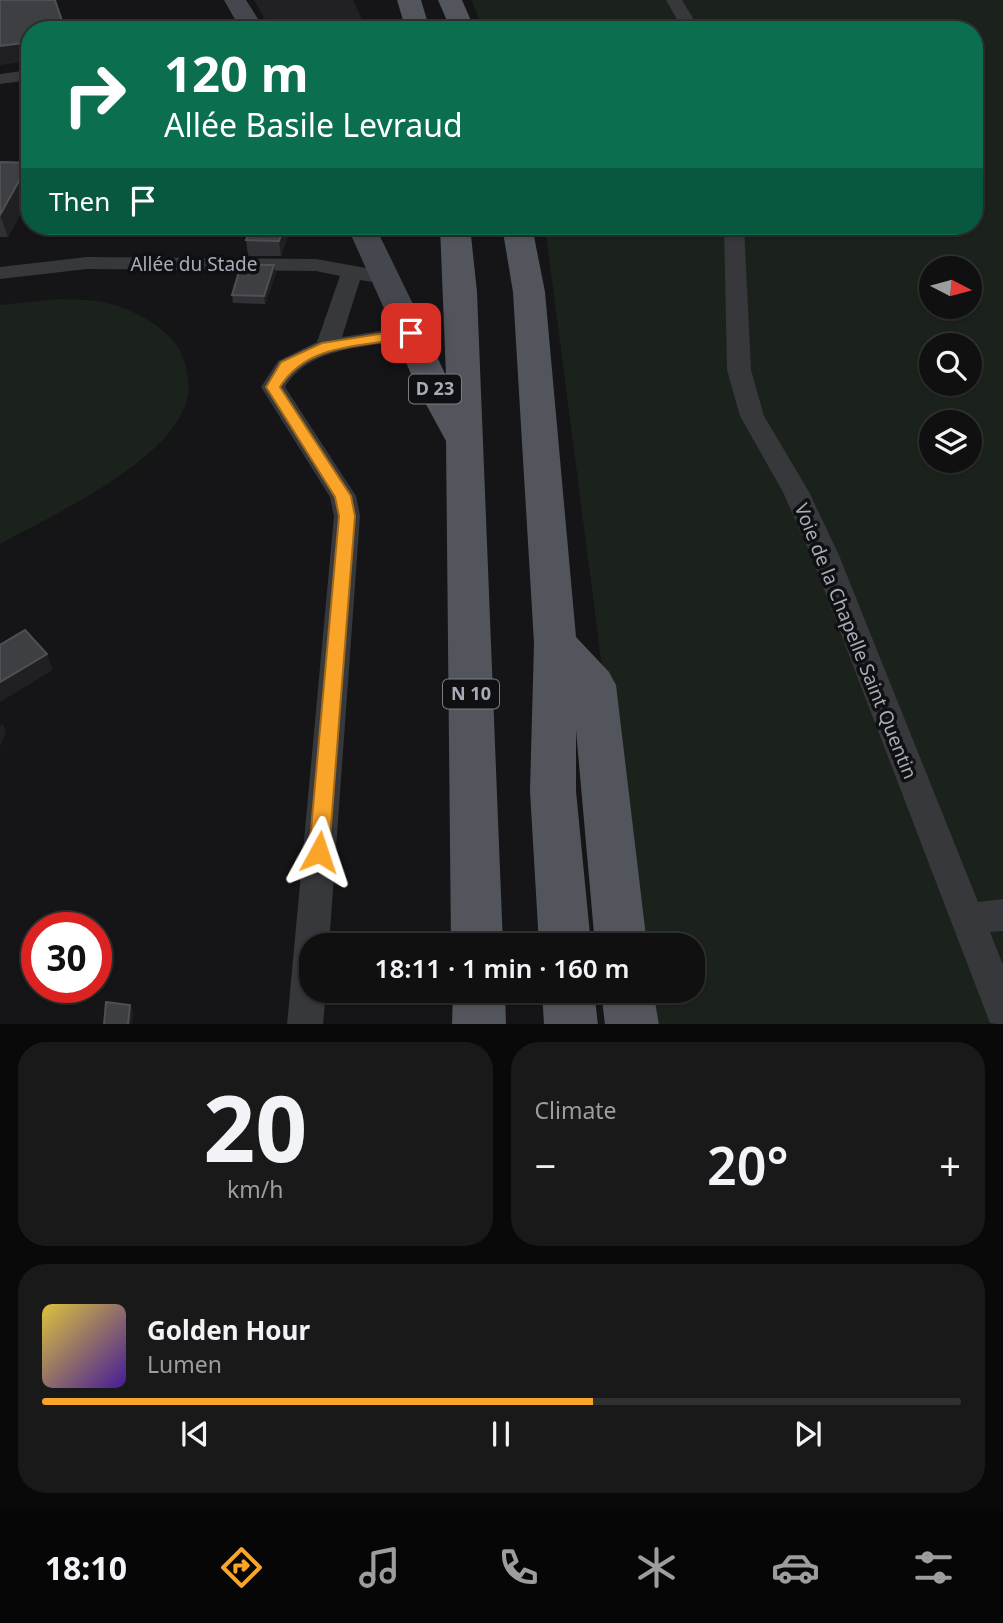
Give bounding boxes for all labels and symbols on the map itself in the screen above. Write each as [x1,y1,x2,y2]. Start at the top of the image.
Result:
street label: Allée du Stade [130,251,258,277]
north arrow [919,256,982,318]
pin [381,303,441,363]
road number: D 23 [409,374,461,404]
street label: Voie de la Chapelle Saint Quentin [789,499,923,783]
road number: N 10 [443,680,499,708]
position arrow [282,815,356,889]
speed limit sign: 30 [21,912,112,1003]

